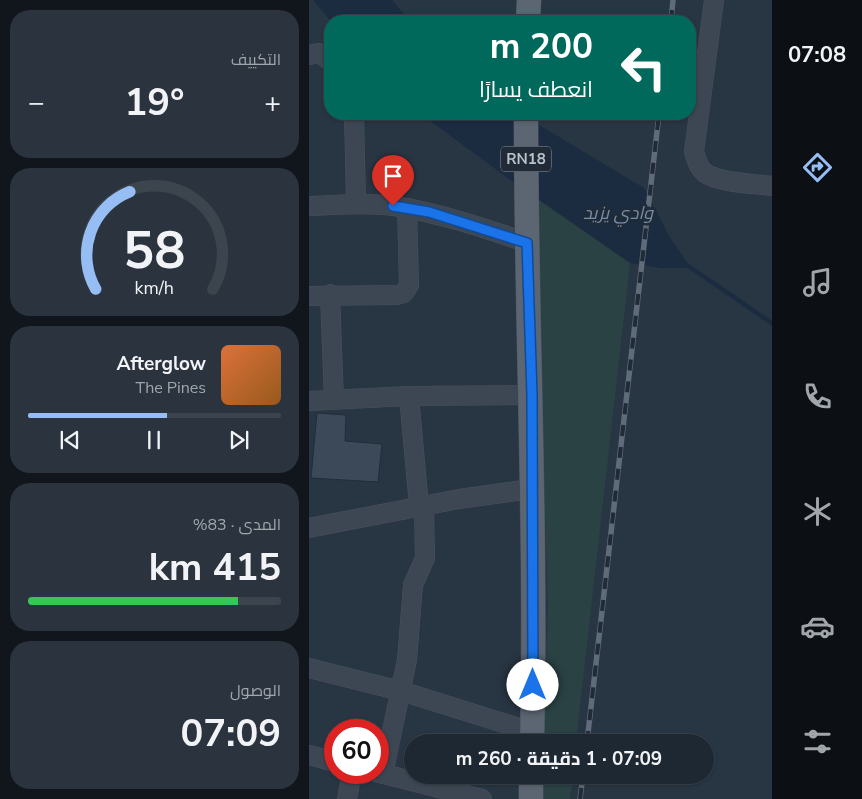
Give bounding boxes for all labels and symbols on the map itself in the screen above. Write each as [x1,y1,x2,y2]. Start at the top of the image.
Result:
road number: RN18 [501,146,551,172]
pin [372,155,414,206]
water label: وادي يزيد [583,201,654,227]
position arrow [506,658,558,710]
speed limit sign: 60 [324,719,389,784]

